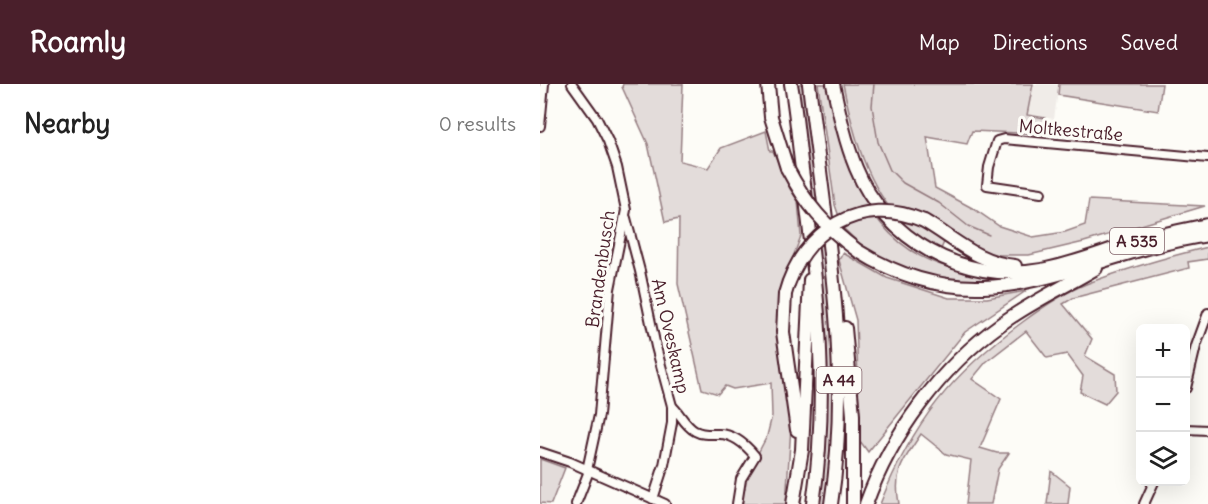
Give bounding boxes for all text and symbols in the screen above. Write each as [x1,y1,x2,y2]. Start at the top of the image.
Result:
text: Roamly [30,24,126,60]
text: Map [919,29,960,56]
text: Directions [993,29,1087,56]
text: Saved [1120,29,1178,56]
text: Nearby [24,107,110,140]
text: 0 results [439,111,516,136]
street label: Moltkestraße [1018,114,1124,146]
street label: Brandenbusch [580,209,620,329]
road number: A 535 [1110,228,1164,254]
street label: Am Oveskamp [647,276,695,396]
map controls [1136,324,1190,486]
button: + [1136,324,1190,378]
road number: A 44 [816,367,862,393]
button: − [1136,378,1190,432]
button: layers [1136,432,1190,486]

